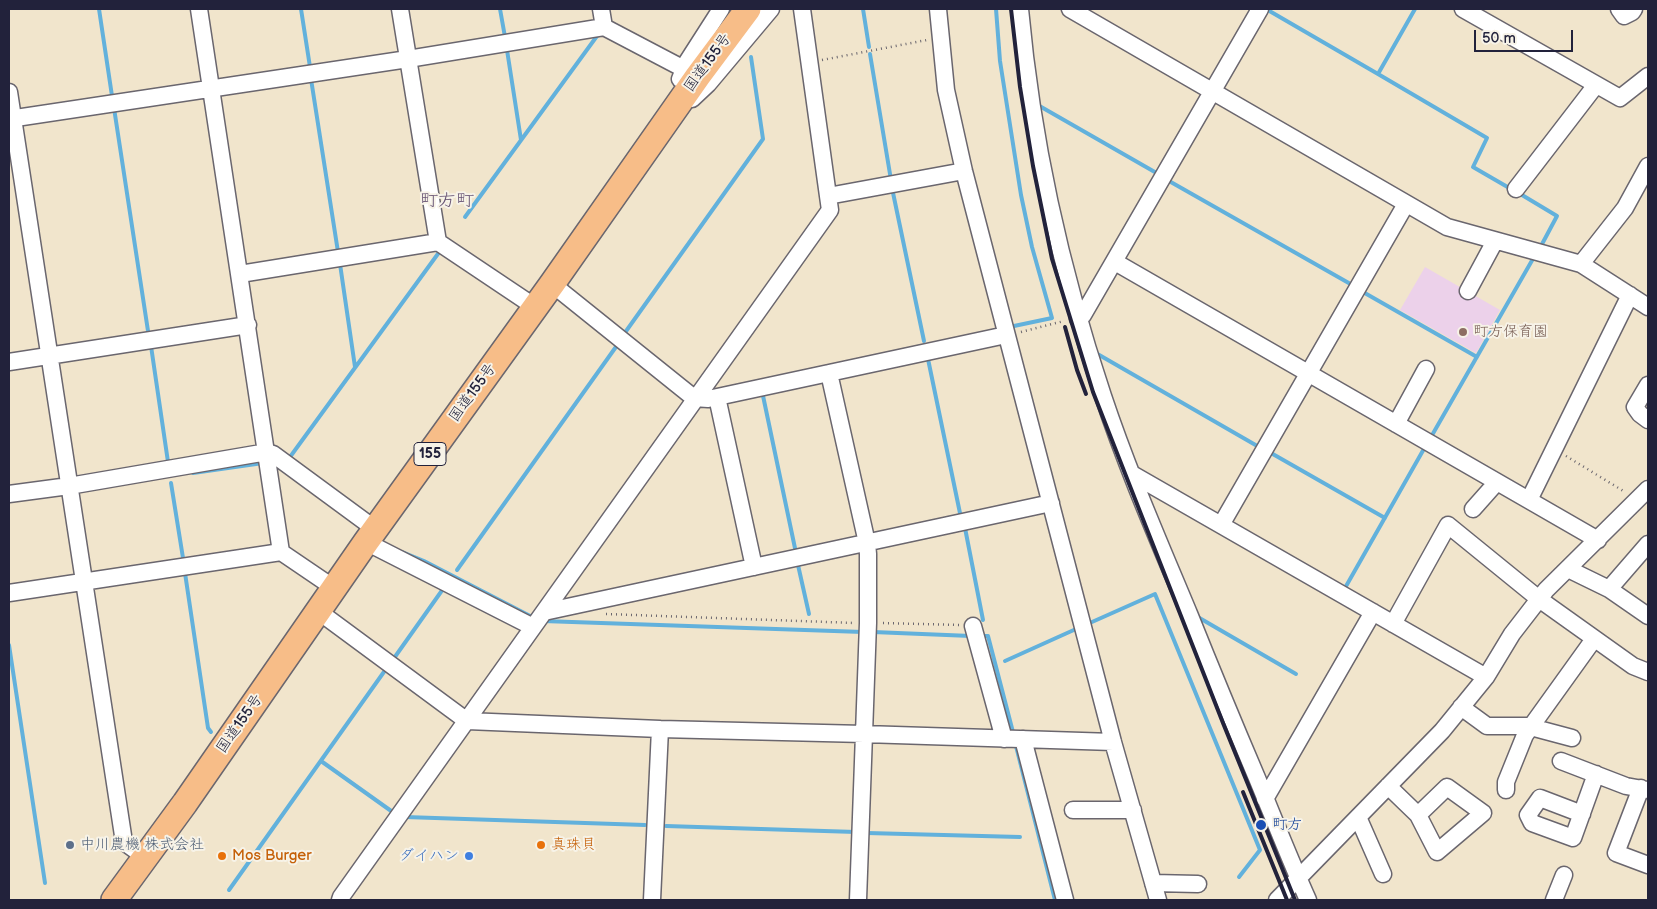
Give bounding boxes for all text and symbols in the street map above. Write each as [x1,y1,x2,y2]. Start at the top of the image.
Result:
scale bar [1477,20,1576,52]
text: 50 m [1482,29,1516,48]
street label: 国道155号 [681,30,735,96]
district label: 町方町 [420,190,474,212]
place label: 町方保育園 [1473,323,1548,341]
marker: 町方保育園 [1457,326,1469,338]
street label: 国道155号 [446,360,500,426]
road number: 155 [414,442,446,466]
street label: 国道155号 [213,691,267,757]
place label: 町方 [1272,816,1302,834]
marker: 町方 [1254,818,1268,832]
place label: 中川農機 株式会社 [80,836,204,854]
place label: 真珠貝 [551,836,596,854]
marker: 中川農機 株式会社 [64,839,76,851]
marker: 真珠貝 [535,839,547,851]
place label: Mos Burger [232,847,312,865]
place label: ダイハン [399,847,459,865]
marker: Mos Burger [216,850,228,862]
marker: ダイハン [463,850,475,862]

